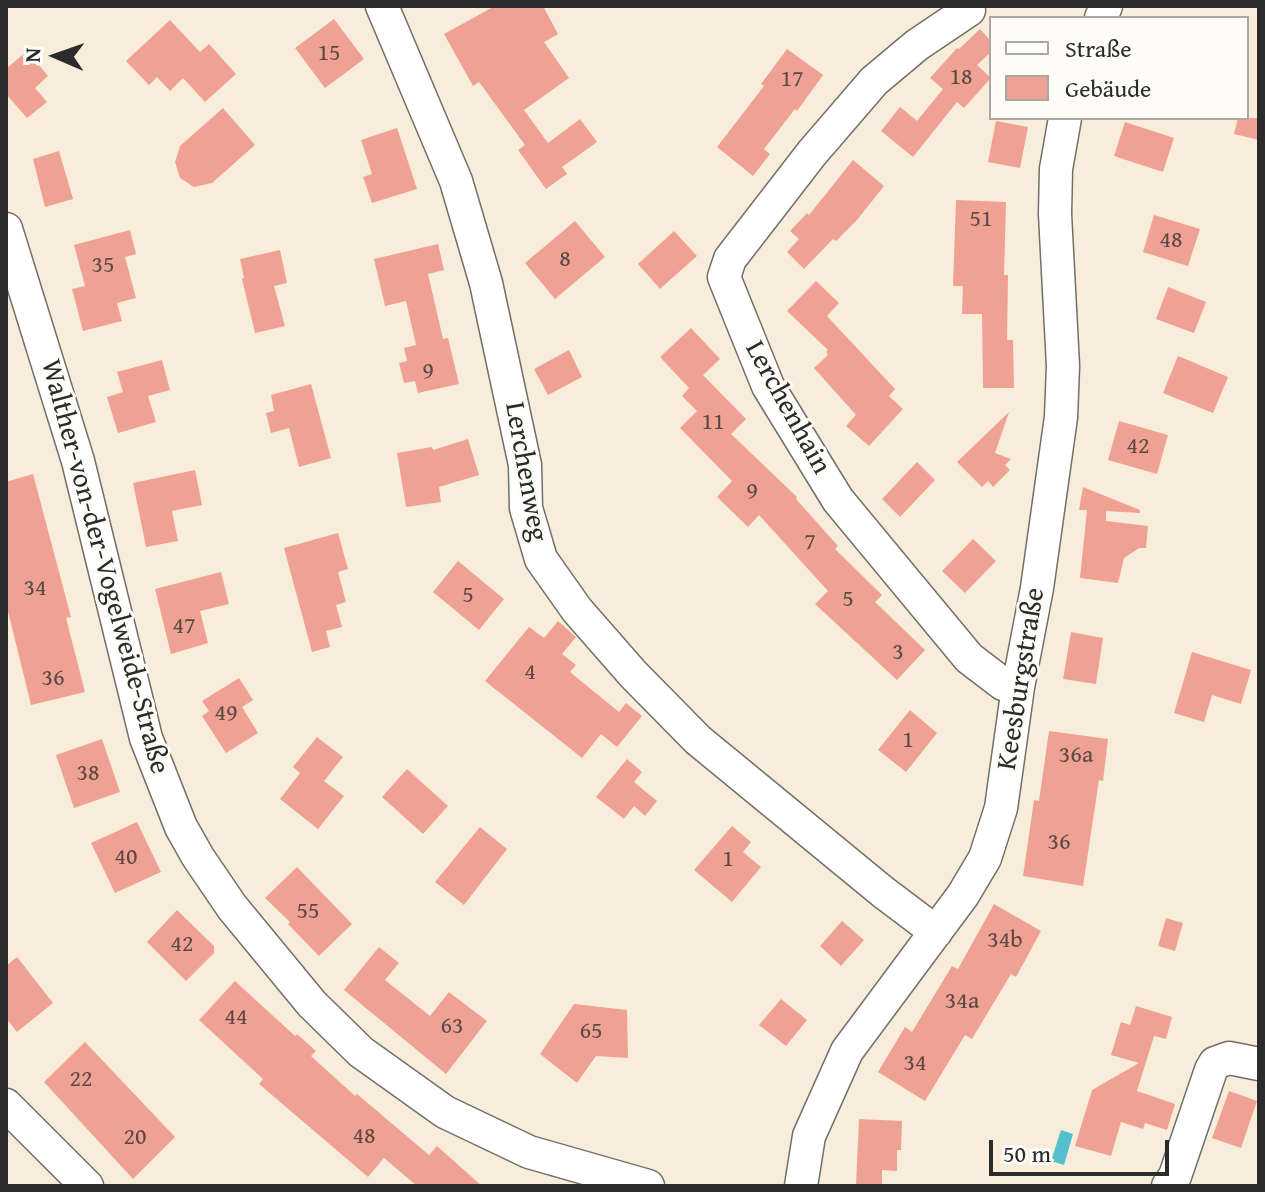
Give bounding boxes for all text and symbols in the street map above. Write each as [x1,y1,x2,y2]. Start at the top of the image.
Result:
north arrow [16,16,96,96]
legend [989,16,1249,120]
text: Straße [1065,31,1132,66]
house number: 15 [317,40,341,68]
text: N [16,47,48,63]
house number: 18 [949,64,973,92]
house number: 17 [780,66,804,94]
text: Gebäude [1065,71,1151,106]
house number: 51 [969,206,993,234]
house number: 48 [1159,227,1183,255]
house number: 8 [559,246,571,274]
house number: 35 [91,252,115,280]
street label: Lerchenhain [737,336,837,480]
street label: Walther-von-der-Vogelweide-Straße [32,356,176,778]
house number: 9 [422,358,434,386]
street label: Lerchenweg [496,400,554,544]
house number: 11 [701,409,725,437]
house number: 42 [1126,433,1150,461]
house number: 9 [746,478,758,506]
house number: 7 [804,529,816,557]
house number: 34 [23,575,47,603]
house number: 5 [462,582,474,610]
street label: Keesburgstraße [991,585,1053,773]
house number: 5 [842,586,854,614]
house number: 47 [172,613,196,641]
house number: 3 [892,639,904,667]
house number: 4 [524,659,536,687]
house number: 36 [41,665,65,693]
house number: 49 [214,700,238,728]
house number: 1 [902,727,914,755]
house number: 36a [1059,742,1093,770]
house number: 38 [76,760,100,788]
house number: 36 [1047,829,1071,857]
house number: 40 [114,844,138,872]
house number: 1 [722,846,734,874]
house number: 55 [296,898,320,926]
house number: 34b [987,927,1023,955]
house number: 42 [170,931,194,959]
house number: 34a [945,988,979,1016]
house number: 44 [224,1004,248,1032]
house number: 63 [440,1013,464,1041]
house number: 65 [579,1018,603,1046]
house number: 34 [903,1050,927,1078]
house number: 22 [69,1066,93,1094]
house number: 48 [352,1123,376,1151]
house number: 20 [123,1124,147,1152]
scale bar [993,1124,1173,1174]
text: 50 m [1003,1136,1051,1171]

